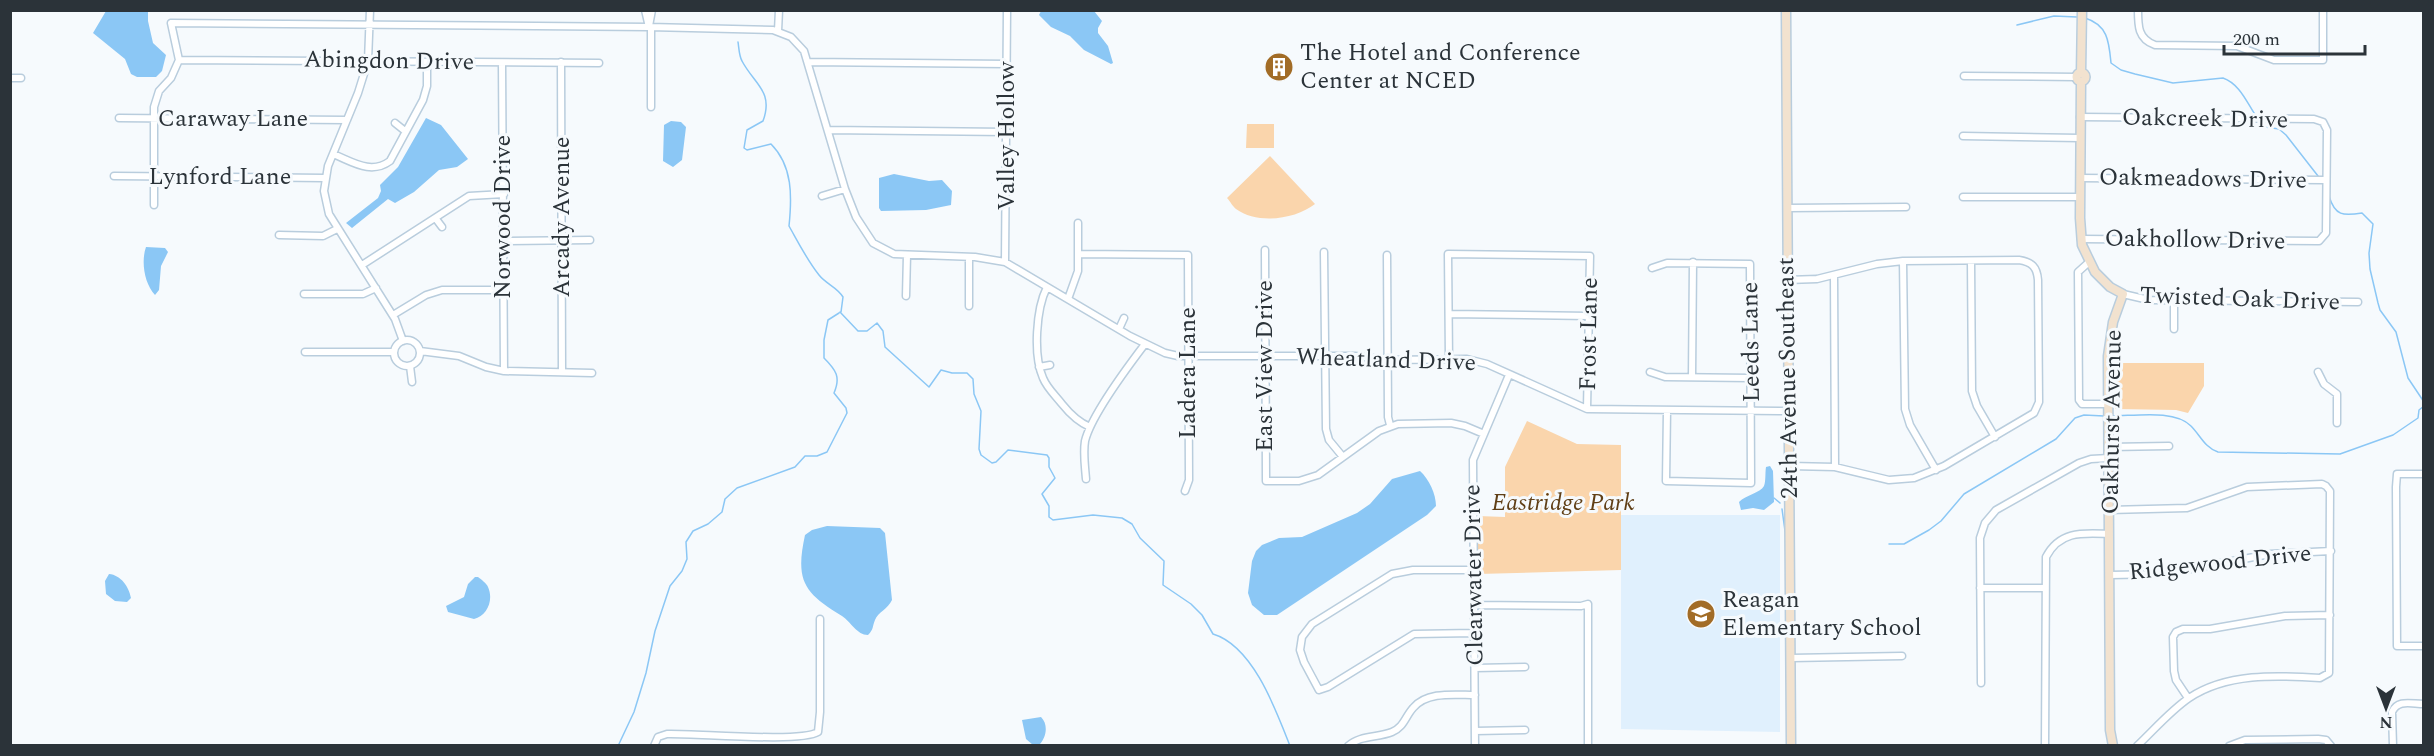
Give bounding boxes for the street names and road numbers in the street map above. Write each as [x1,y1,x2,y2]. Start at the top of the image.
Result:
street label: Abingdon Drive [304,42,474,80]
street label: Valley Hollow [989,61,1025,210]
street label: Oakcreek Drive [2122,100,2288,138]
street label: Caraway Lane [158,101,308,137]
street label: Norwood Drive [485,135,521,299]
street label: Arcady Avenue [544,137,580,297]
street label: Lynford Lane [149,159,291,195]
street label: Oakmeadows Drive [2099,159,2307,199]
street label: Oakhollow Drive [2104,220,2286,260]
street label: 24th Avenue Southeast [1768,257,1808,499]
street label: Frost Lane [1570,277,1608,391]
street label: Twisted Oak Drive [2139,278,2341,320]
street label: East View Drive [1247,280,1283,452]
street label: Leeds Lane [1732,281,1770,403]
street label: Ladera Lane [1170,307,1206,439]
street label: Oakhurst Avenue [2092,329,2132,515]
street label: Wheatland Drive [1295,339,1477,381]
street label: Clearwater Drive [1454,484,1494,666]
street label: Ridgewood Drive [2127,535,2313,591]

